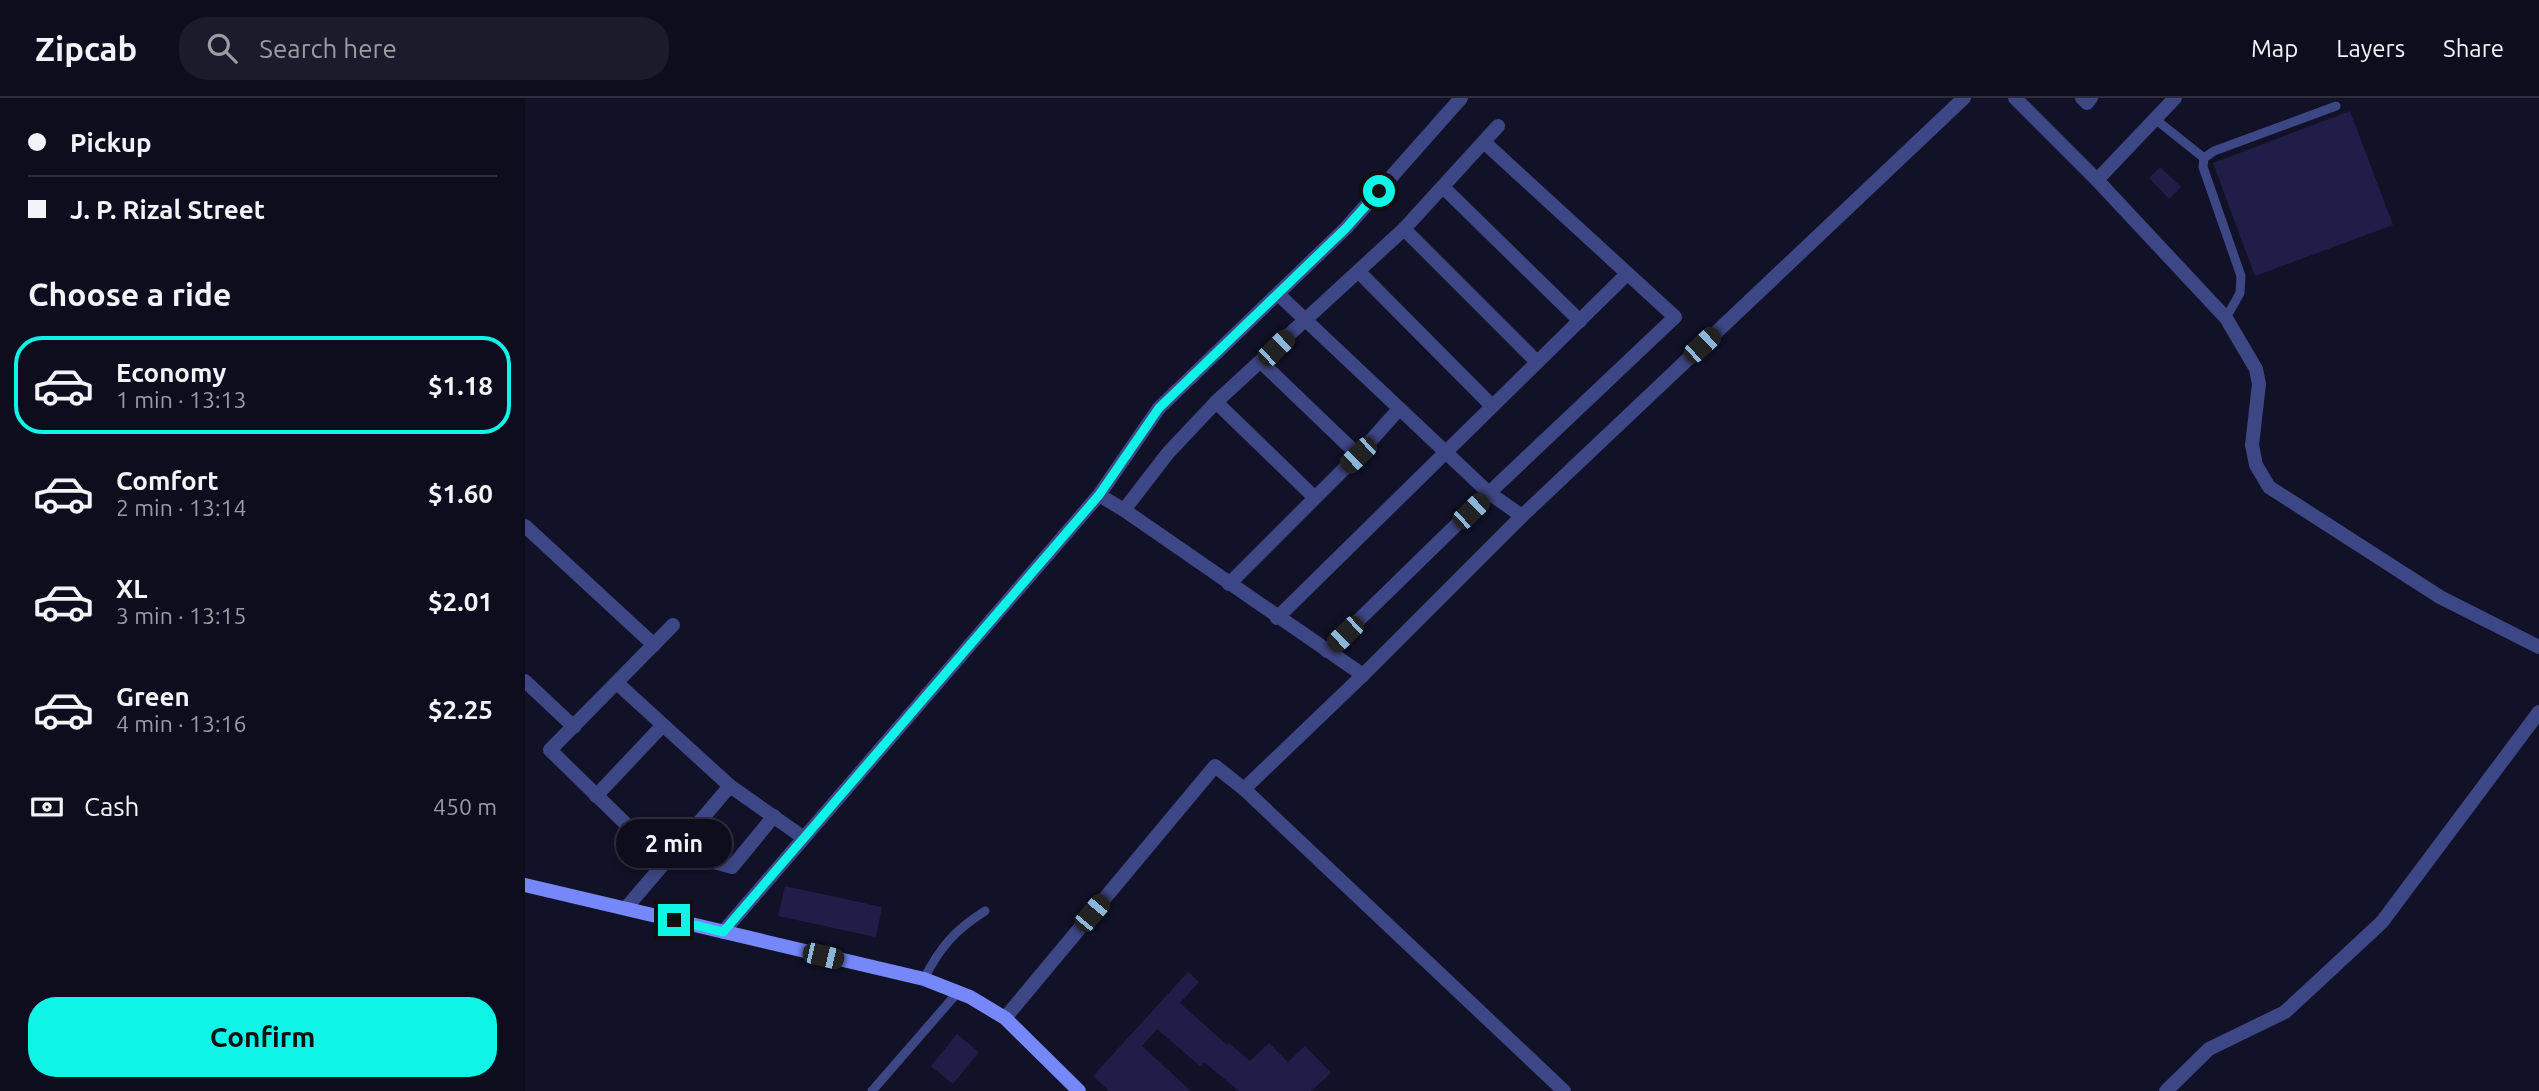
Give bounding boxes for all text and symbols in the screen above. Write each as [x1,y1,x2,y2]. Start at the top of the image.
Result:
search box [179,17,669,80]
icon: search [203,29,241,67]
text: Zipcab [35,30,137,67]
text: Search here [259,34,397,63]
text: Map [2251,35,2298,62]
text: Layers [2336,35,2405,62]
text: Share [2443,35,2504,62]
text: Pickup [70,128,152,157]
route start [1363,175,1395,207]
text: J. P. Rizal Street [70,195,265,224]
text: Choose a ride [28,276,231,312]
car [1680,323,1725,367]
car [1254,326,1299,370]
icon: car [32,354,95,417]
text: Economy [116,358,226,387]
text: $1.18 [428,371,493,400]
text: 1 min · 13:13 [116,387,247,412]
car [1336,433,1381,477]
icon: car [32,462,95,525]
text: Comfort [116,466,219,495]
text: $1.60 [428,479,493,508]
car [1449,489,1494,533]
text: 2 min · 13:14 [116,495,247,520]
icon: car [32,570,95,633]
text: XL [116,574,147,603]
text: $2.01 [428,587,493,616]
text: 3 min · 13:15 [116,603,247,628]
car [1323,612,1368,656]
icon: car [32,678,95,741]
text: Green [116,682,190,711]
text: $2.25 [428,695,493,724]
text: 4 min · 13:16 [116,711,247,736]
icon: cash [28,788,66,826]
text: Cash [84,792,139,821]
text: 450 m [433,794,497,819]
callout: 2 min [616,818,732,868]
text: 2 min [645,831,703,856]
car [1071,890,1114,936]
route end [658,904,690,936]
car [801,941,846,971]
button: Confirm [28,997,497,1077]

